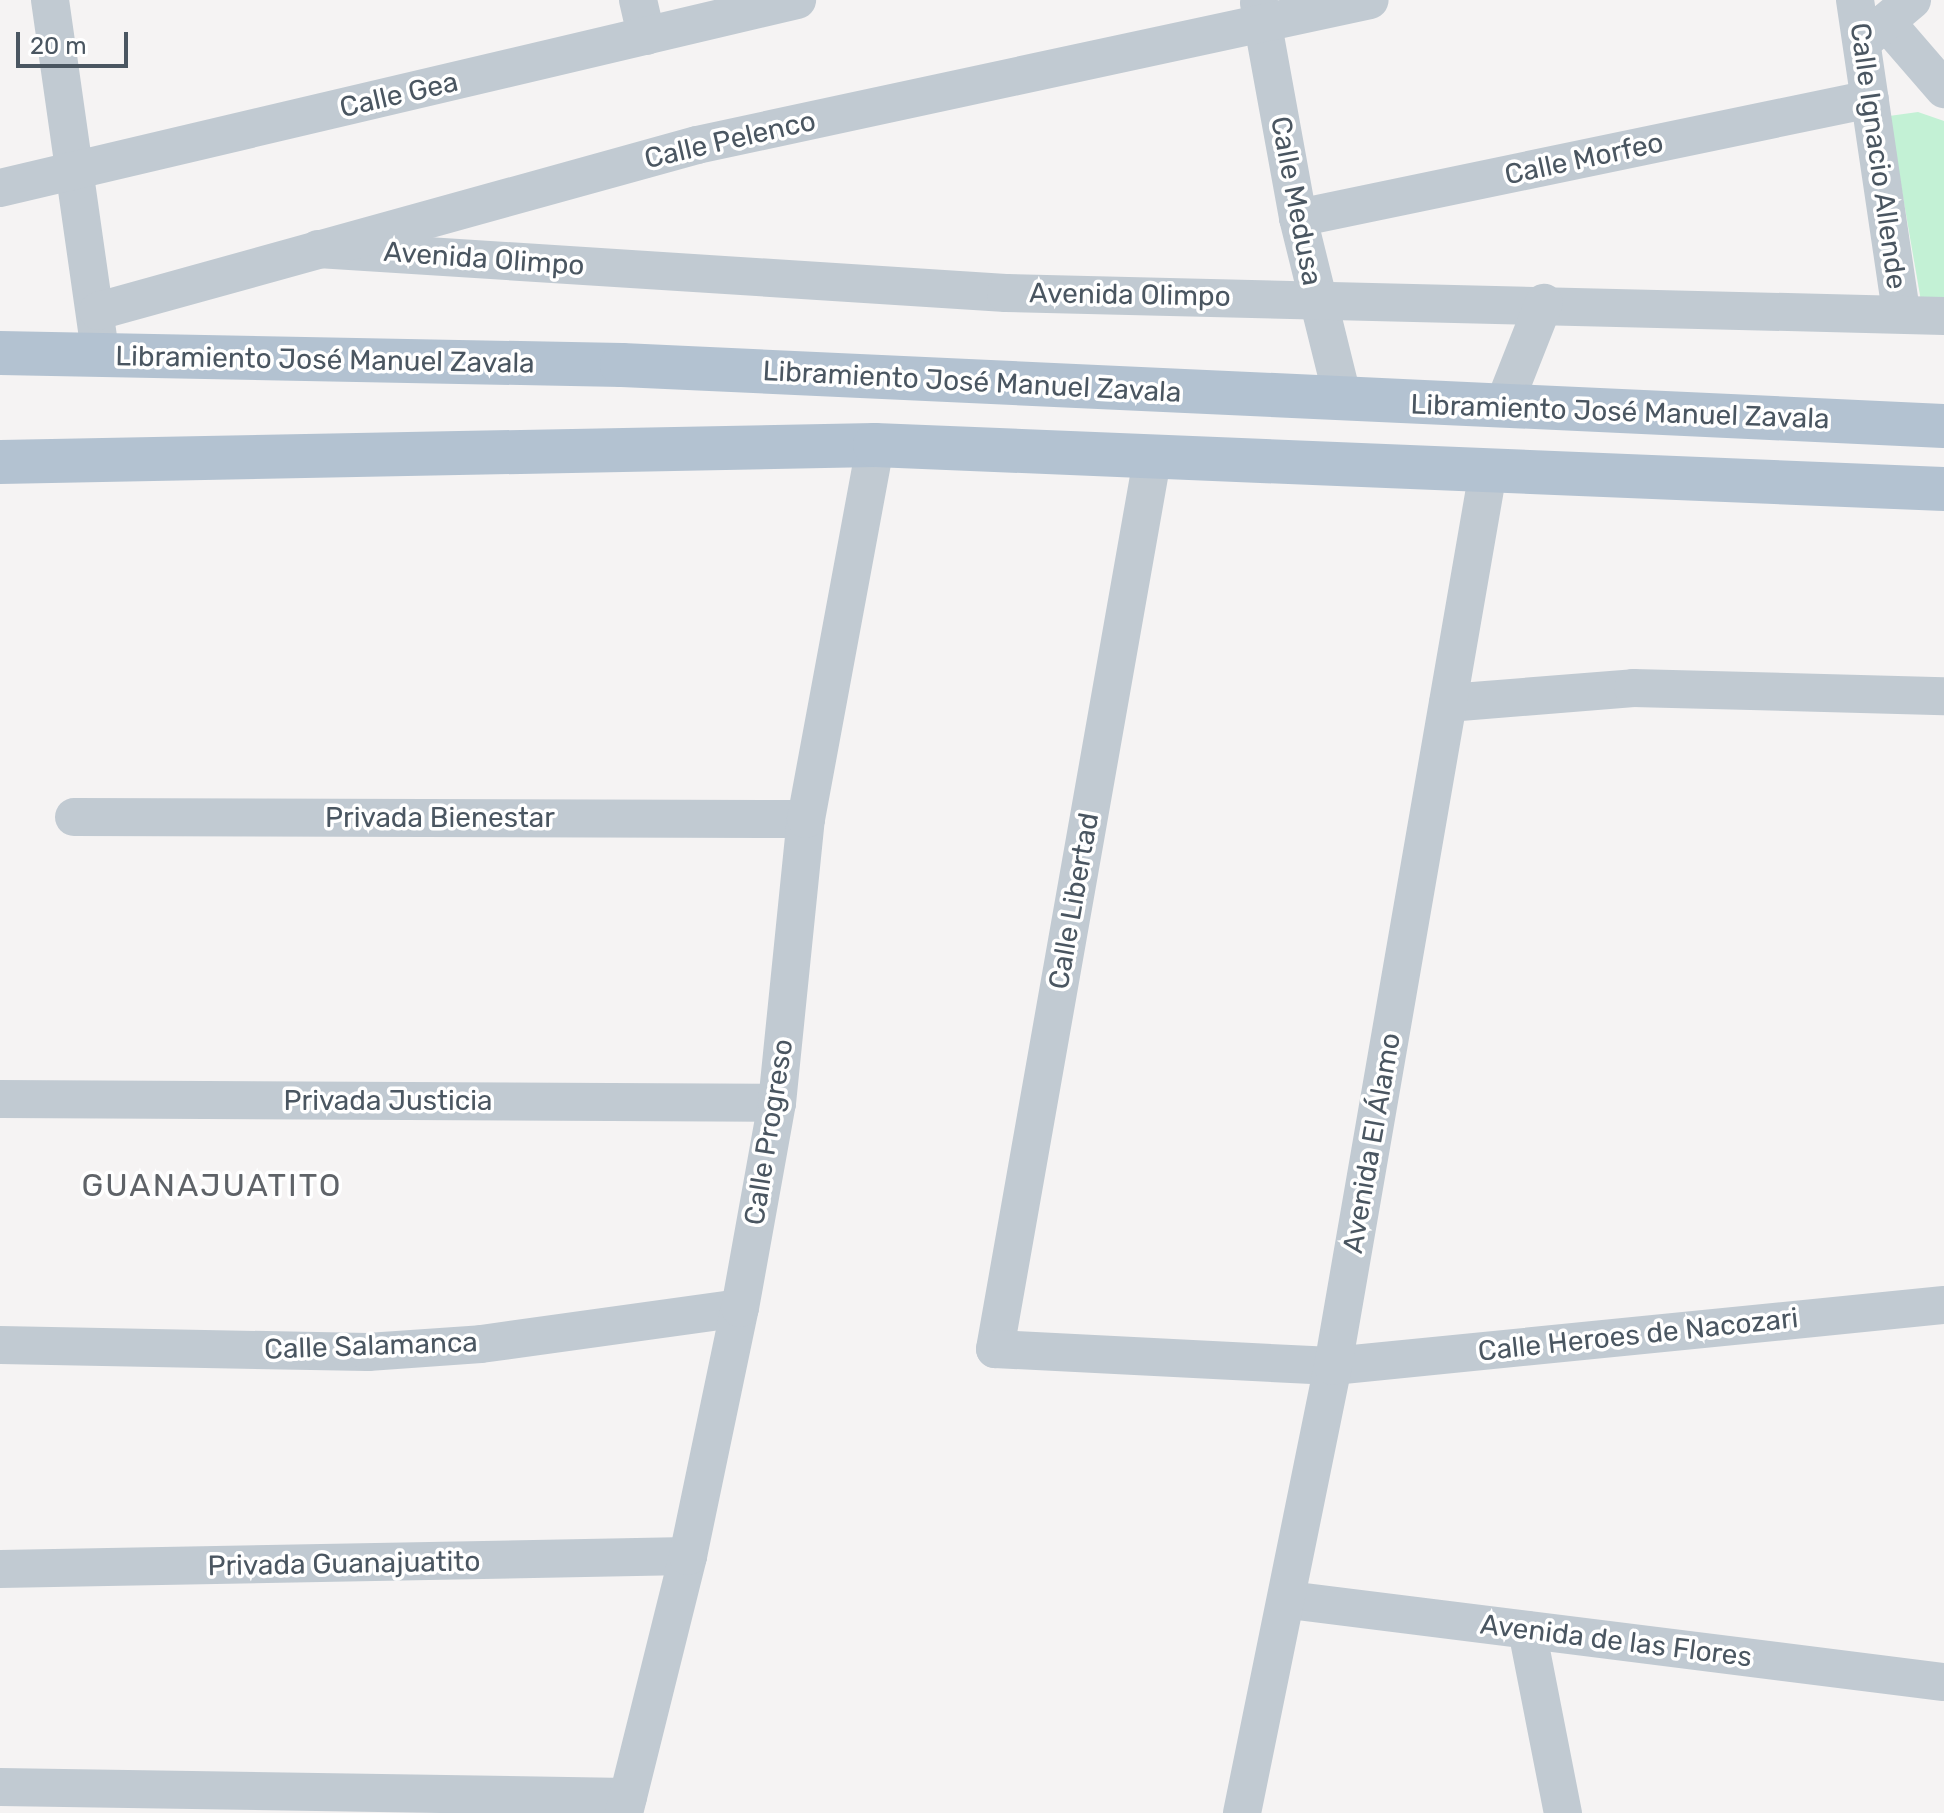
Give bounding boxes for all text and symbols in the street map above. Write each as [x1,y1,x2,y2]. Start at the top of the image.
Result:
scale bar [20,16,132,66]
street label: Calle Ignacio Allende [1843,20,1913,292]
text: 20 m [30,32,87,60]
street label: Calle Gea [337,65,461,125]
street label: Calle Pelenco [641,104,819,176]
street label: Calle Medusa [1263,114,1329,288]
street label: Calle Morfeo [1502,126,1666,192]
street label: Avenida Olimpo [382,235,586,283]
street label: Avenida Olimpo [1029,276,1231,314]
street label: Libramiento José Manuel Zavala [115,340,535,380]
street label: Libramiento José Manuel Zavala [762,354,1182,410]
street label: Libramiento José Manuel Zavala [1410,388,1830,436]
street label: Privada Bienestar [325,801,555,835]
street label: Calle Libertad [1042,810,1106,992]
street label: Avenida El Álamo [1336,1030,1408,1256]
street label: Calle Progreso [738,1037,800,1227]
street label: Privada Justicia [284,1084,492,1118]
district label: GUANAJUATITO [82,1166,342,1204]
street label: Calle Heroes de Nacozari [1476,1301,1800,1369]
street label: Calle Salamanca [264,1325,478,1367]
street label: Privada Guanajuatito [207,1545,481,1583]
street label: Avenida de las Flores [1478,1608,1754,1674]

